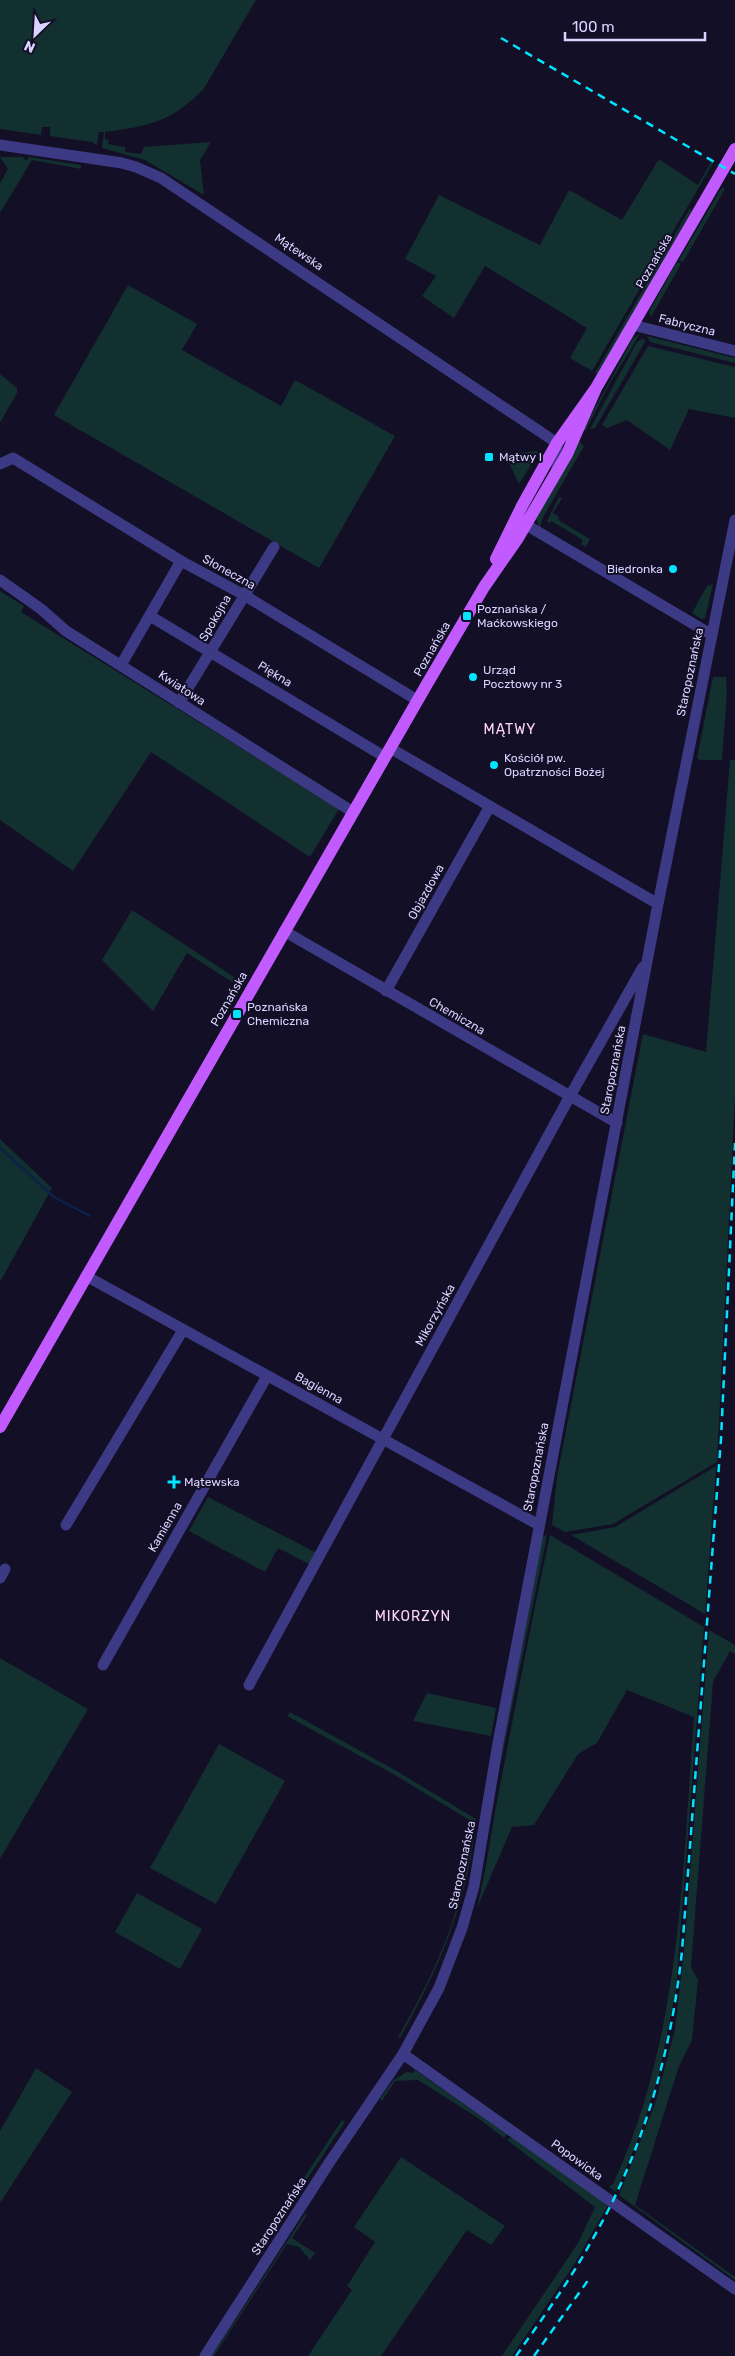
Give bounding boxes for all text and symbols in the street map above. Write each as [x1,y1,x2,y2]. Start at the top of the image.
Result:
north arrow [10,10,60,60]
scale bar [565,10,705,42]
text: 100 m [572,18,614,36]
text: N [22,36,38,56]
street label: Mątewska [272,231,326,273]
street label: Poznańska [633,231,675,291]
street label: Fabryczna [657,311,717,339]
place label: Mątwy I [499,450,542,464]
marker: Mątwy I [483,451,495,463]
street label: Słoneczna [200,552,258,592]
place label: Biedronka [607,562,663,576]
marker: Biedronka [667,563,679,575]
street label: Spokojna [196,592,234,644]
place label: Poznańska / Maćkowskiego [477,602,558,630]
marker: Poznańska / Maćkowskiego [461,610,473,622]
street label: Poznańska [411,619,453,679]
street label: Staropoznańska [674,626,706,718]
street label: Piękna [255,658,295,690]
place label: Urząd Pocztowy nr 3 [483,663,562,691]
street label: Kwiatowa [156,668,208,708]
marker: Urząd Pocztowy nr 3 [467,671,479,683]
district label: MĄTWY [484,721,536,738]
place label: Kościół pw. Opatrzności Bożej [504,751,605,779]
marker: Kościół pw. Opatrzności Bożej [488,759,500,771]
street label: Objazdowa [405,862,447,922]
street label: Poznańska [208,969,250,1029]
street label: Chemiczna [427,994,487,1038]
place label: Poznańska Chemiczna [247,1000,309,1028]
marker: Poznańska Chemiczna [231,1008,243,1020]
street label: Staropoznańska [598,1024,628,1116]
street label: Mikorzyńska [412,1282,458,1348]
street label: Bagienna [293,1369,345,1407]
street label: Staropoznańska [521,1421,551,1513]
place label: Mątewska [184,1475,240,1489]
marker: Mątewska [168,1476,180,1488]
street label: Kamienna [145,1500,185,1554]
district label: MIKORZYN [375,1608,451,1625]
street label: Staropoznańska [446,1819,478,1911]
street label: Popowicka [549,2137,605,2183]
street label: Staropoznańska [249,2174,309,2258]

